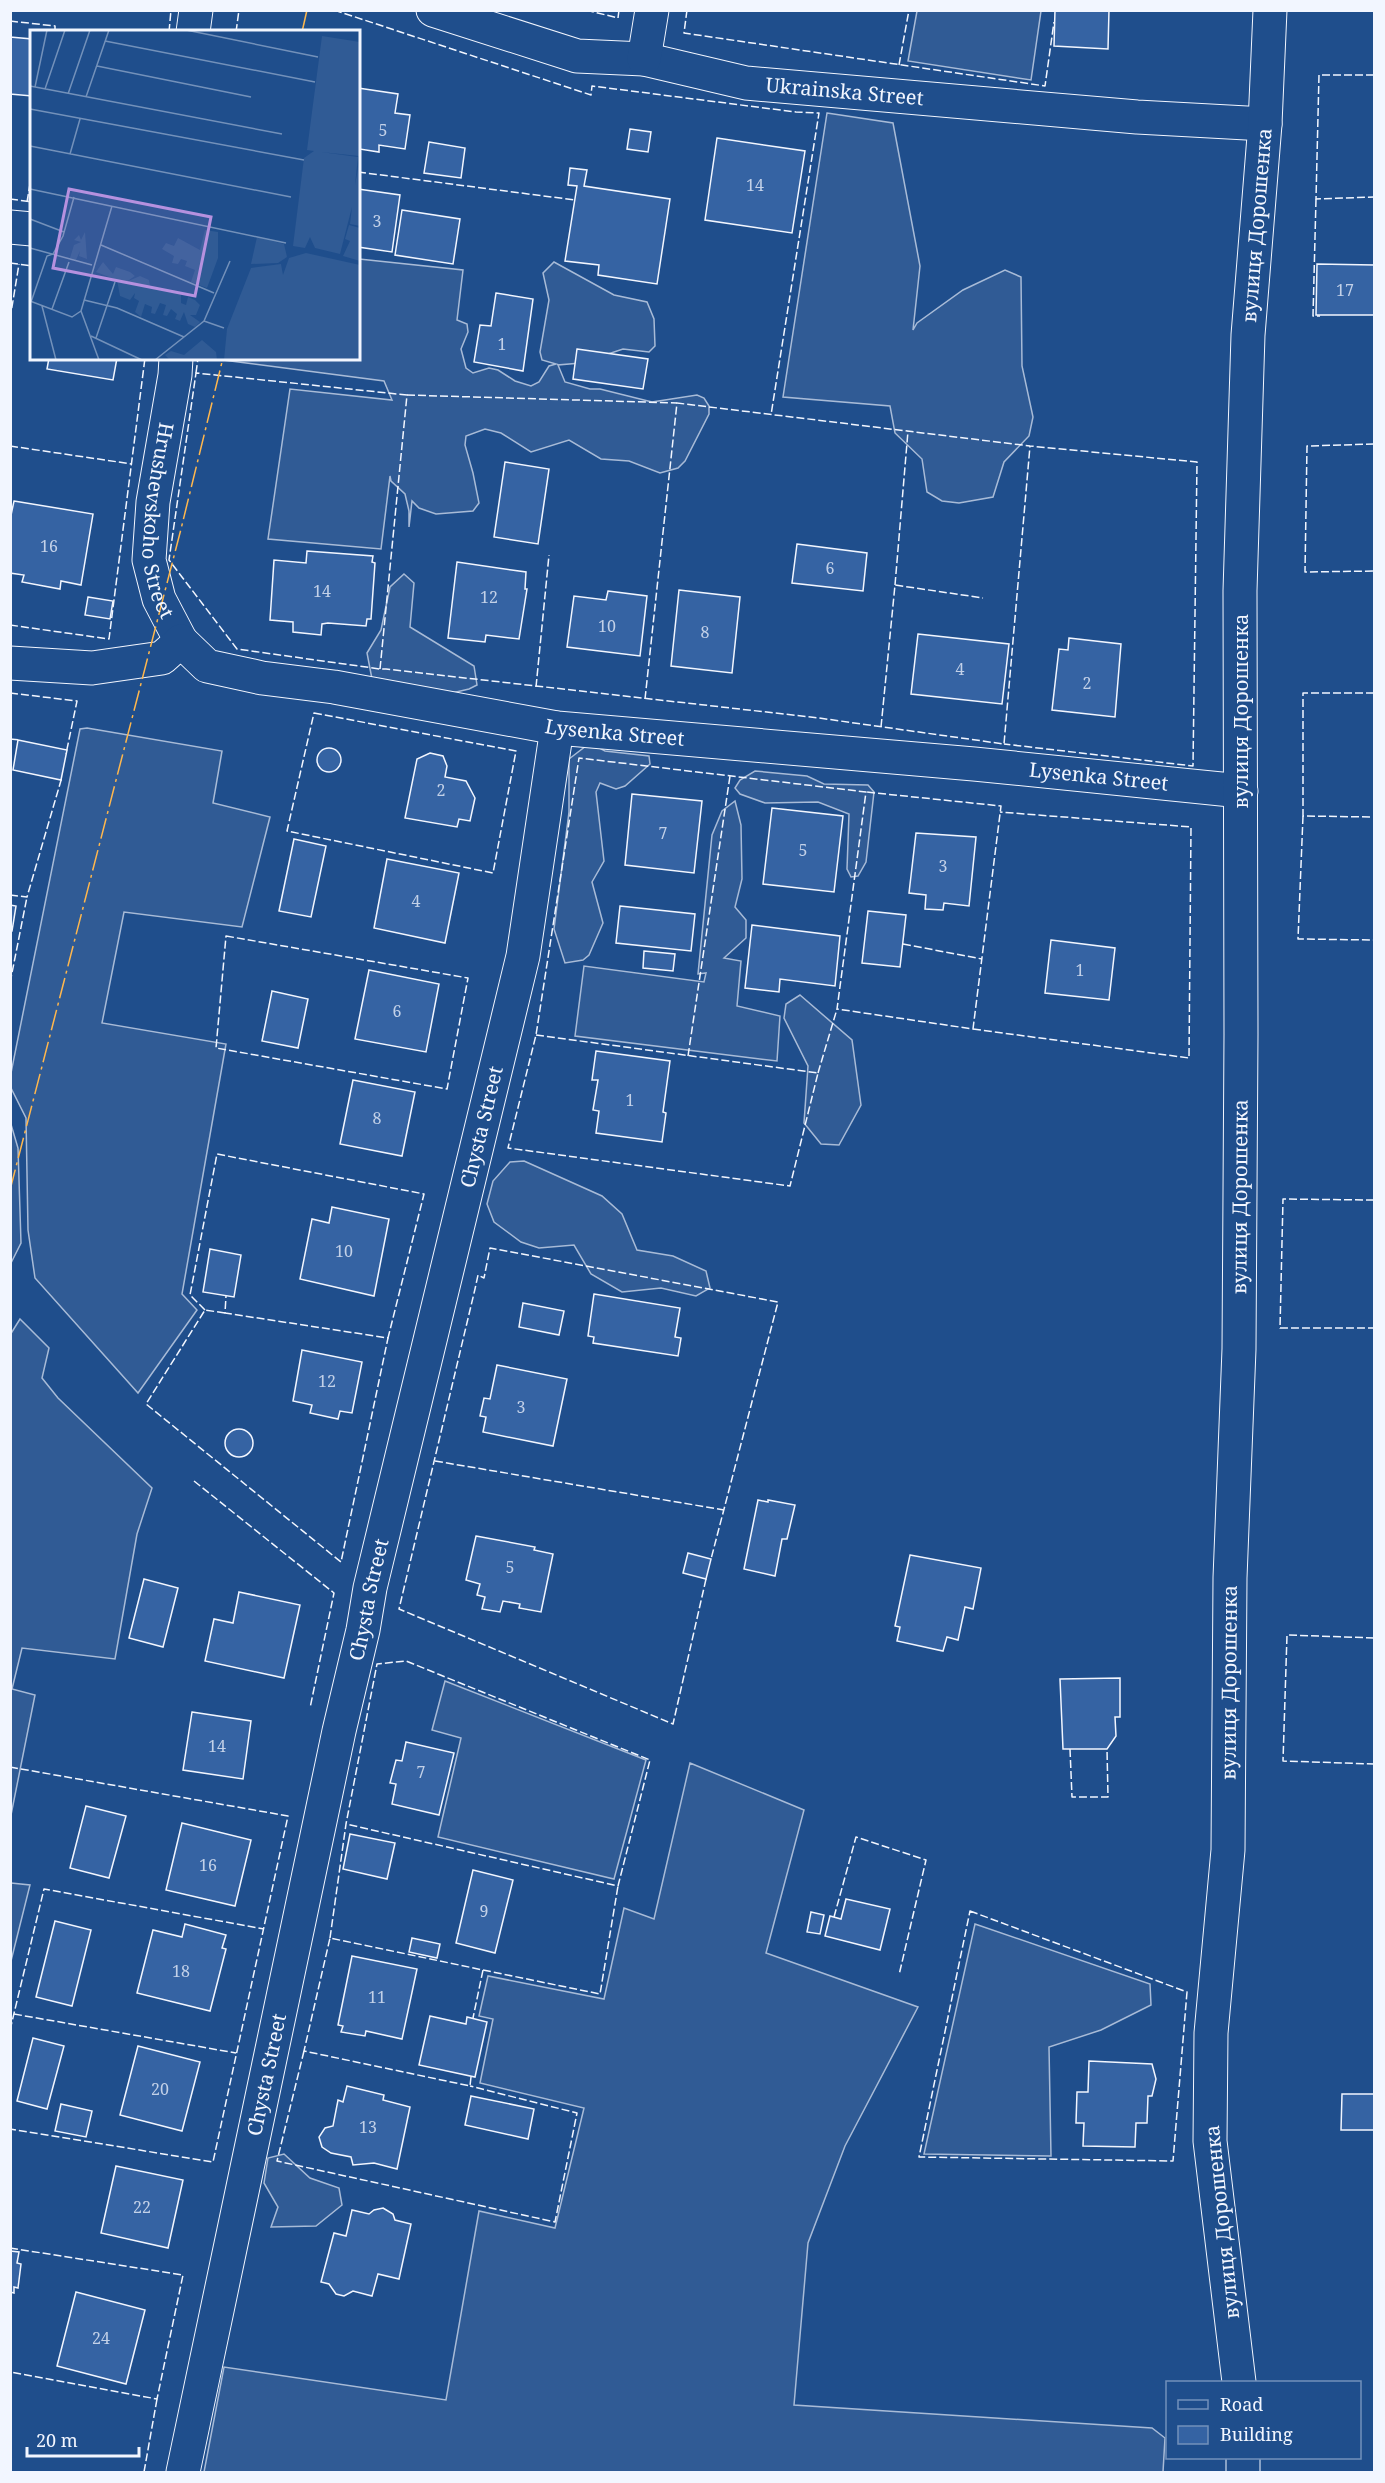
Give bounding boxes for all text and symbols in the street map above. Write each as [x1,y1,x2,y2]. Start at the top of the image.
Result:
inset map [30,30,360,360]
street label: Ukrainska Street [764,71,925,111]
house number: 5 [379,119,387,141]
street label: вулиця Дорошенка [1235,127,1278,323]
house number: 14 [746,174,764,196]
house number: 3 [373,210,382,232]
house number: 17 [1336,279,1354,301]
house number: 1 [498,333,506,355]
street label: Hrushevskoho Street [136,420,181,623]
house number: 16 [40,535,58,557]
house number: 6 [826,557,835,579]
house number: 14 [313,580,331,602]
house number: 12 [480,586,498,608]
street label: вулиця Дорошенка [1227,614,1254,808]
house number: 10 [598,615,616,637]
house number: 8 [701,621,710,643]
house number: 4 [956,658,965,680]
house number: 2 [1083,672,1091,694]
street label: Lysenka Street [543,712,686,752]
street label: Lysenka Street [1028,756,1170,797]
house number: 2 [437,779,445,801]
house number: 7 [659,822,668,844]
house number: 5 [799,839,807,861]
house number: 3 [939,855,948,877]
house number: 4 [412,890,421,912]
house number: 1 [1076,959,1084,981]
house number: 6 [393,1000,402,1022]
street label: Chysta Street [453,1063,509,1190]
house number: 1 [626,1089,634,1111]
street label: вулиця Дорошенка [1225,1099,1254,1294]
house number: 8 [373,1107,382,1129]
house number: 10 [335,1240,353,1262]
house number: 12 [318,1370,336,1392]
house number: 3 [517,1396,526,1418]
street label: Chysta Street [342,1536,395,1663]
house number: 5 [506,1556,514,1578]
street label: вулиця Дорошенка [1215,1585,1243,1780]
house number: 14 [208,1735,226,1757]
house number: 7 [417,1761,426,1783]
house number: 16 [199,1854,217,1876]
house number: 9 [480,1900,488,1922]
house number: 18 [172,1960,190,1982]
house number: 11 [368,1986,386,2008]
street label: Chysta Street [240,2011,292,2138]
house number: 20 [151,2078,169,2100]
house number: 13 [359,2116,377,2138]
street label: вулиця Дорошенка [1198,2124,1245,2320]
house number: 22 [133,2196,151,2218]
house number: 24 [92,2327,110,2349]
legend [1166,2381,1361,2459]
text: Road [1220,2392,1263,2416]
scale bar [27,2420,140,2458]
text: Building [1220,2422,1293,2446]
text: 20 m [36,2428,78,2452]

